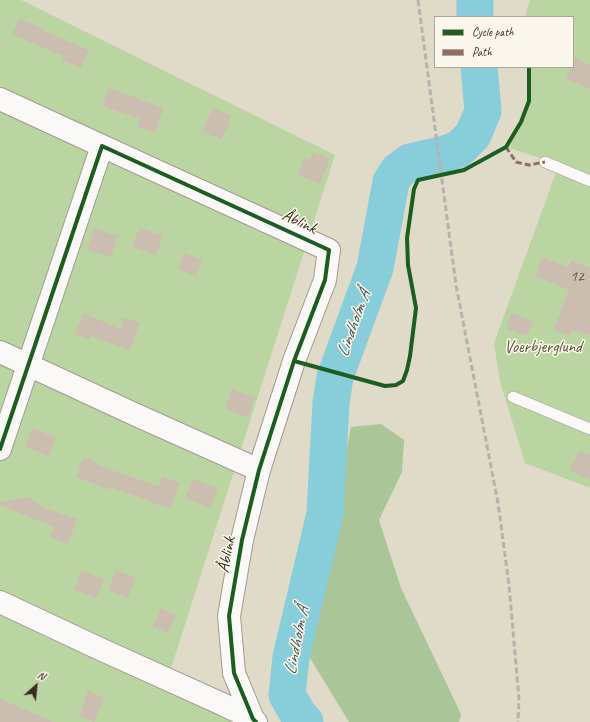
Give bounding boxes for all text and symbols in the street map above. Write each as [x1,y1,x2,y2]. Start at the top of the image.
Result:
legend [434,16,574,68]
text: Cycle path [472,24,514,40]
text: Path [472,44,492,60]
street label: Åblink [278,205,320,239]
house number: 12 [570,268,584,286]
water label: Lindholm Å [332,288,376,360]
park label: Voerbjerglund [504,338,582,358]
street label: Åblink [214,535,240,575]
water label: Lindholm Å [280,605,314,677]
north arrow [16,666,56,706]
text: N [35,668,48,683]

